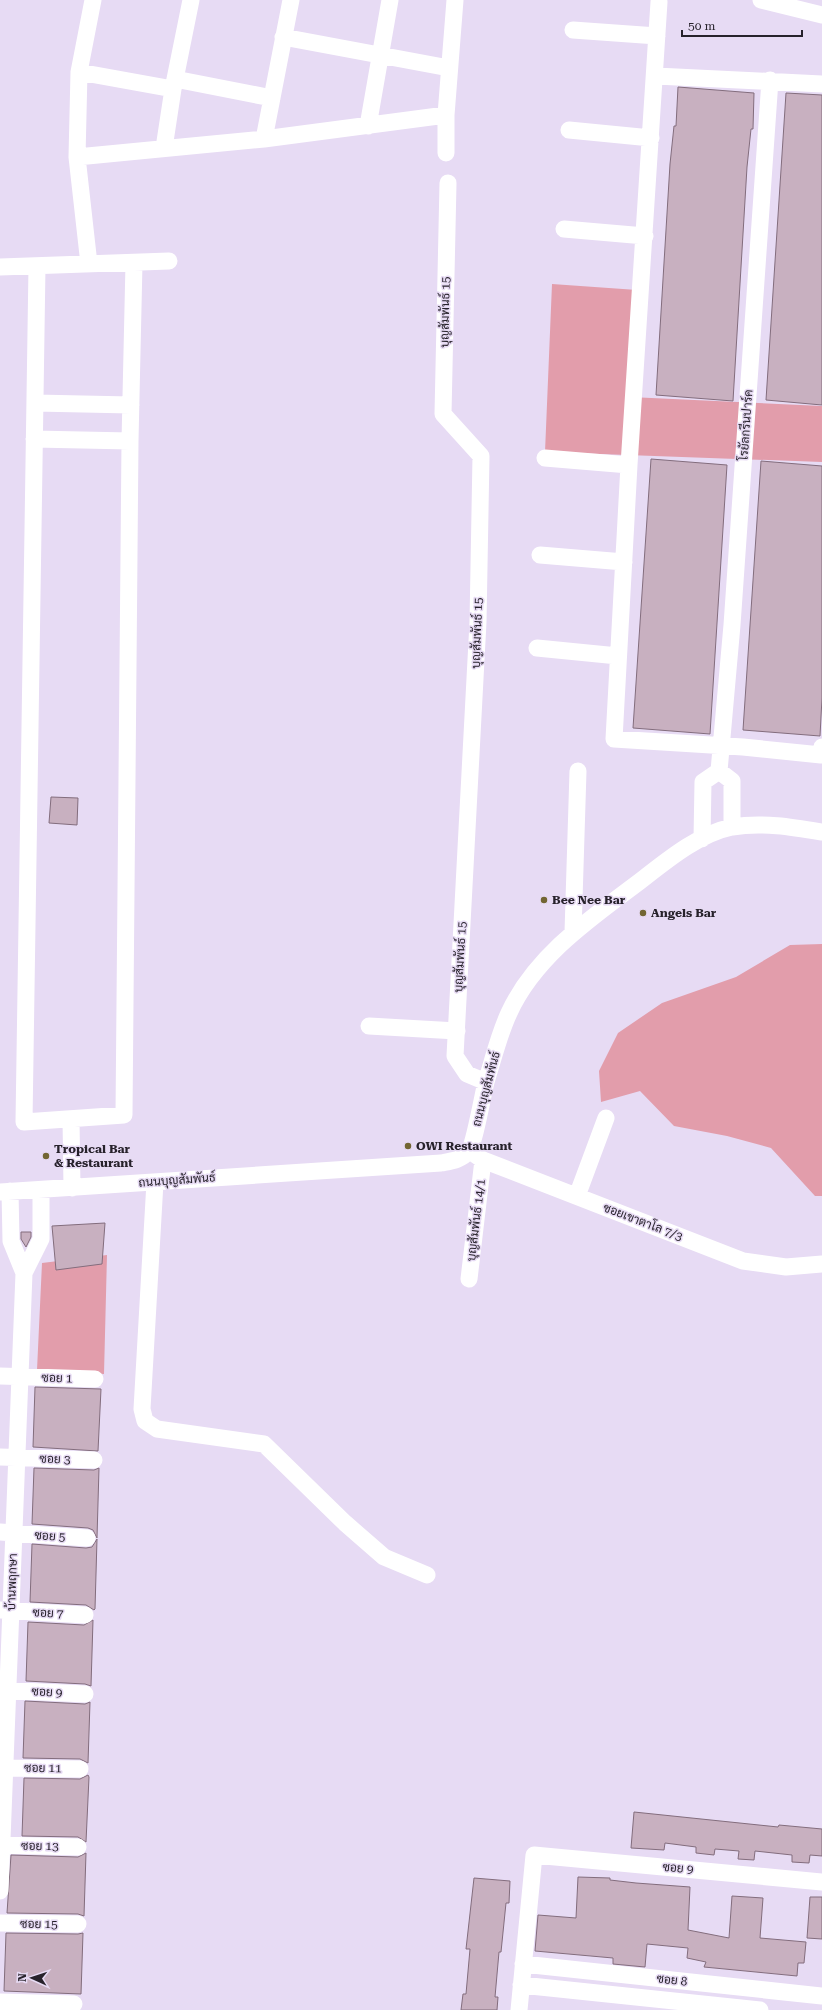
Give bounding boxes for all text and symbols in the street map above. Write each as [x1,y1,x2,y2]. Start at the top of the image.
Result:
scale bar [682,12,802,38]
text: 50 m [688,19,715,33]
street label: บุญสัมพันธ์ 15 [436,276,455,348]
street label: โรยัลกรีนปาร์ค [735,389,755,462]
street label: บุญสัมพันธ์ 15 [468,597,487,669]
place label: Bee Nee Bar [552,893,626,907]
marker: Bee Nee Bar [539,895,549,905]
place label: Angels Bar [651,906,717,920]
marker: Angels Bar [638,908,648,918]
street label: บุญสัมพันธ์ 15 [450,921,471,993]
street label: ถนนบุญสัมพันธ์ [468,1049,505,1129]
place label: OWI Restaurant [416,1139,513,1153]
marker: OWI Restaurant [403,1141,413,1151]
place label: Tropical Bar & Restaurant [54,1142,133,1170]
marker: Tropical Bar & Restaurant [41,1151,51,1161]
street label: ถนนบุญสัมพันธ์ [138,1169,217,1192]
street label: บุญสัมพันธ์ 14/1 [463,1178,490,1262]
street label: ซอยเขาตาโล 7/3 [601,1199,685,1244]
street label: ซอย 1 [41,1370,73,1386]
street label: ซอย 3 [39,1451,71,1467]
street label: ซอย 5 [34,1528,66,1544]
street label: บ้านพฤกษา [4,1553,20,1611]
street label: ซอย 7 [32,1605,64,1621]
street label: ซอย 9 [31,1684,63,1700]
street label: ซอย 11 [24,1761,62,1775]
street label: ซอย 13 [21,1839,59,1853]
street label: ซอย 9 [662,1860,694,1876]
street label: ซอย 15 [20,1917,58,1931]
north arrow [12,1958,52,1998]
street label: ซอย 8 [656,1971,688,1989]
text: N [16,1972,29,1982]

